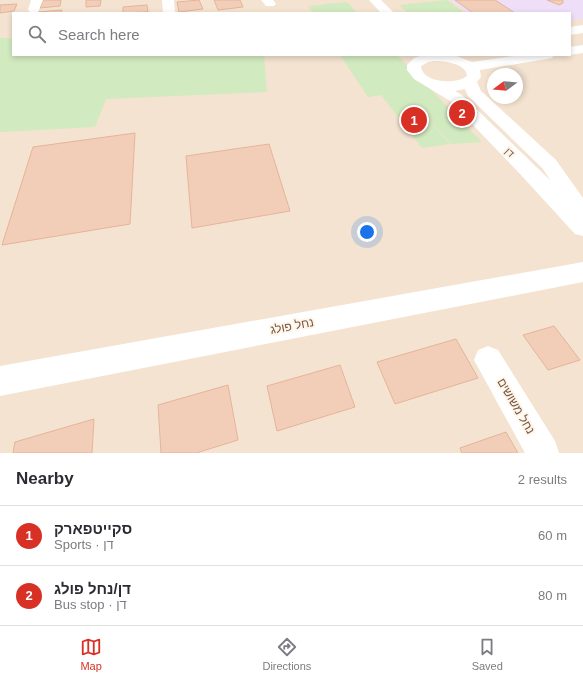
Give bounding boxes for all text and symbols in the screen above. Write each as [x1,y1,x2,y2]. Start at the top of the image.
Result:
search box [12,12,571,56]
icon: search [26,23,48,45]
text: Search here [58,26,140,43]
north arrow [487,68,523,104]
pin: 2 [449,98,475,128]
pin: 1 [401,105,427,135]
street label: דן [503,146,517,159]
your location [357,222,377,242]
street label: נחל פולג [269,315,315,337]
street label: נחל משושים [494,376,538,436]
text: Nearby [16,469,74,488]
text: 2 results [518,472,567,487]
text: סקייטפארק [54,520,132,537]
text: 1 [25,528,33,543]
text: 60 m [538,528,567,543]
text: Sports · דן [54,537,114,552]
text: דן/נחל פולג [54,580,131,597]
text: 2 [25,588,33,603]
text: 80 m [538,588,567,603]
text: Bus stop · דן [54,597,127,612]
tab: Map [80,636,102,672]
tab: Directions [262,636,311,672]
tab: Saved [472,636,503,672]

